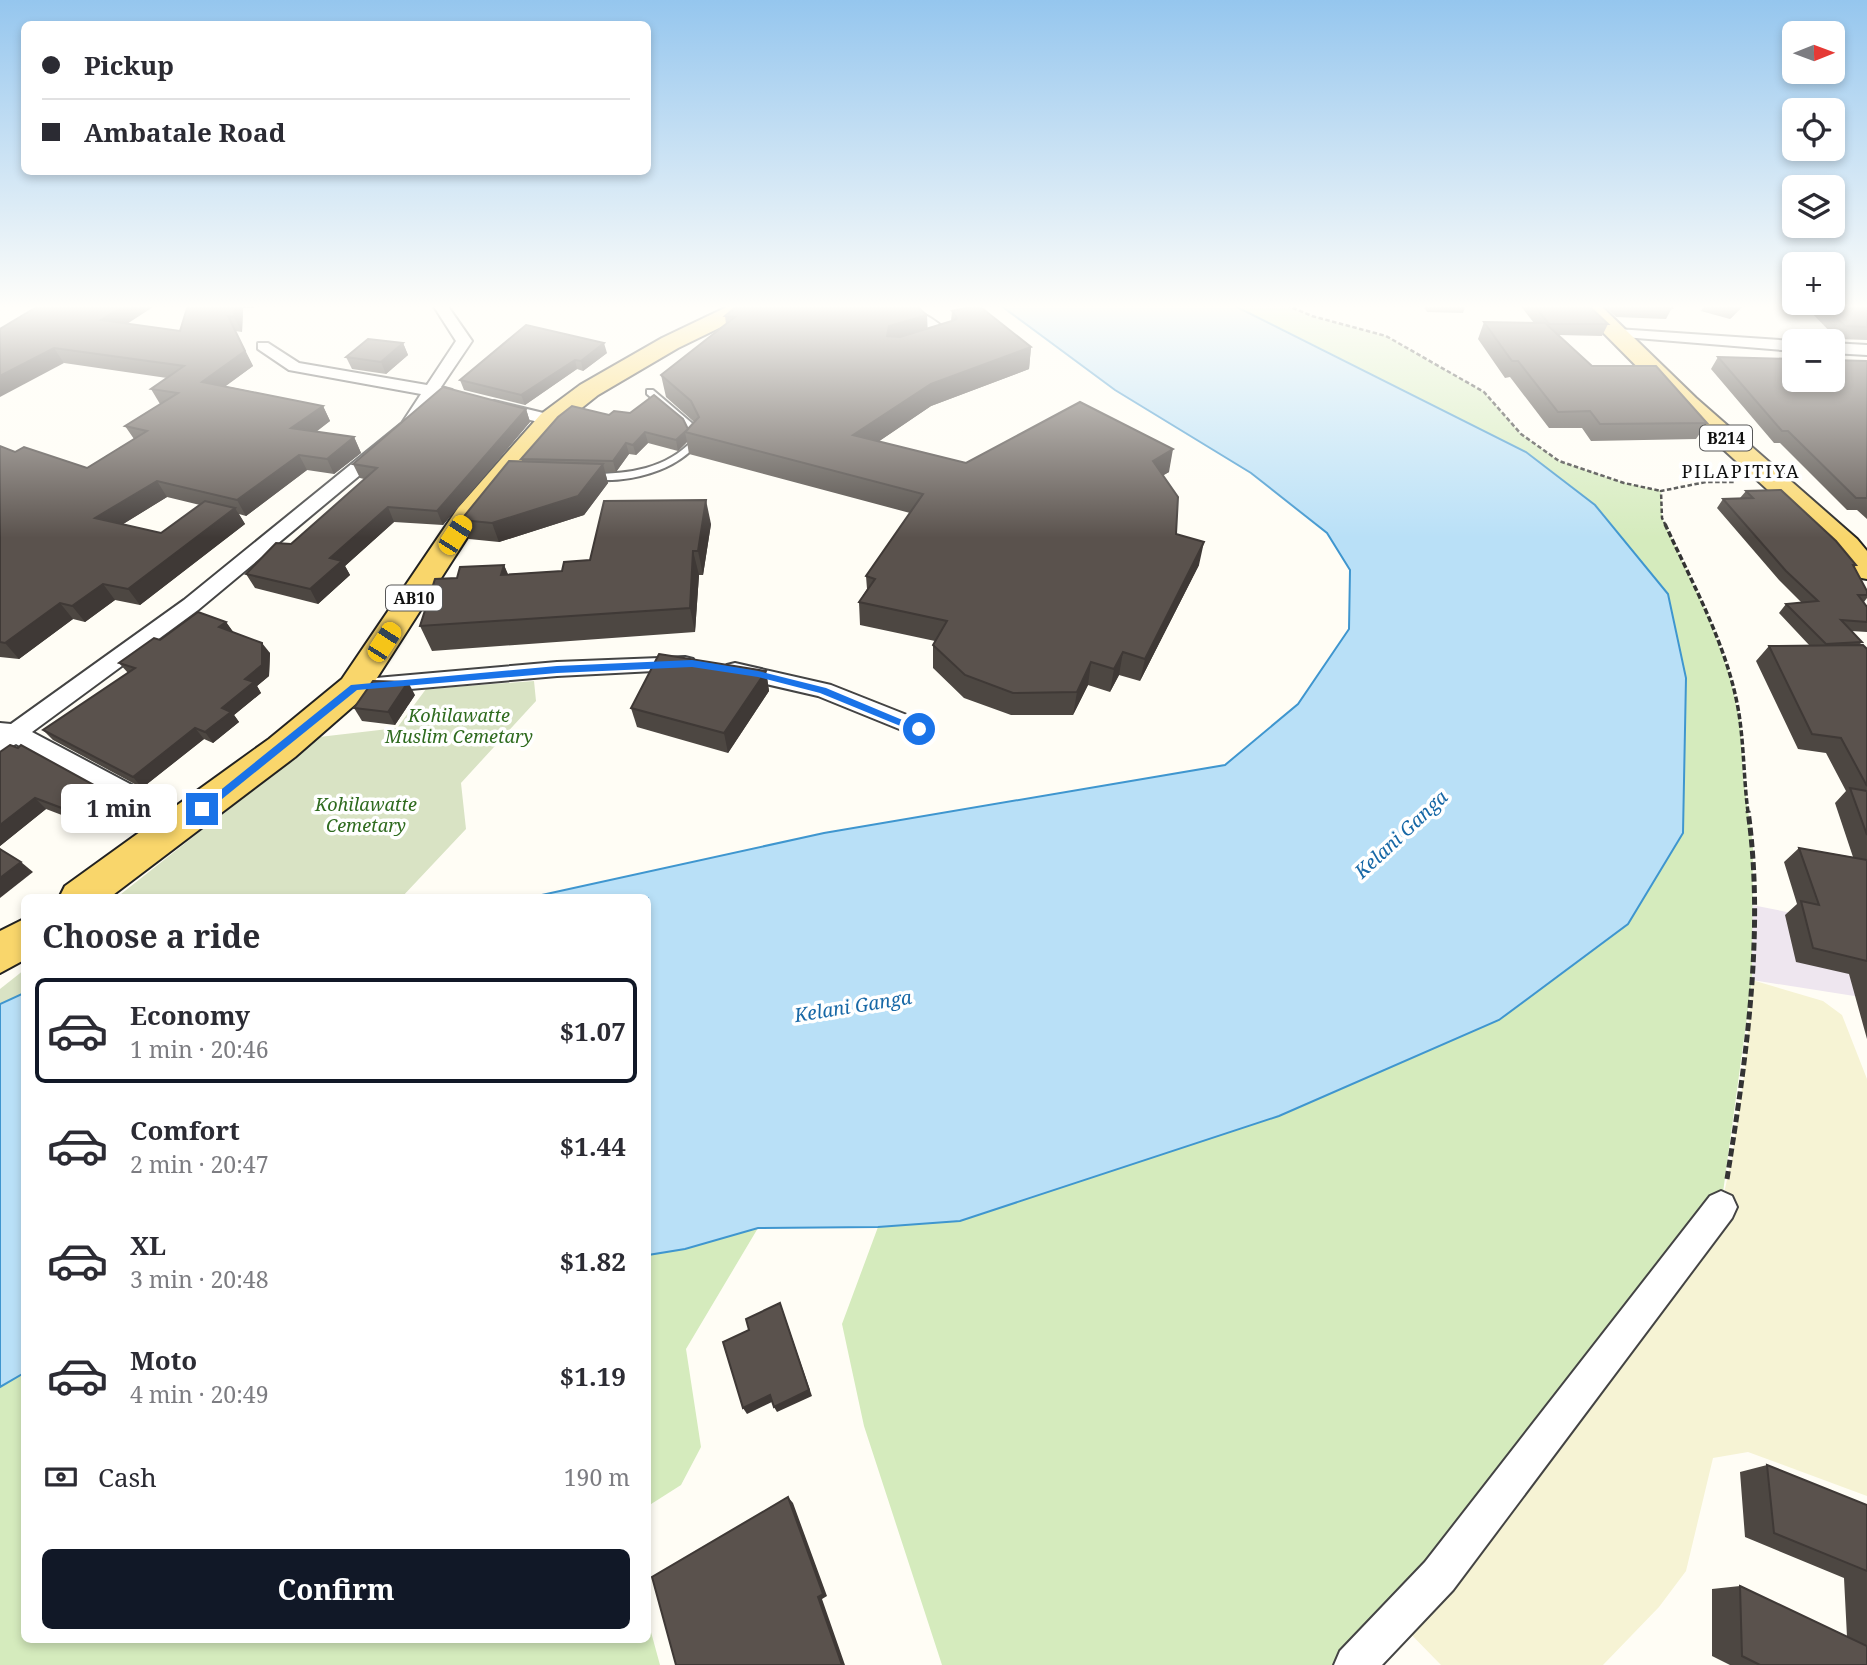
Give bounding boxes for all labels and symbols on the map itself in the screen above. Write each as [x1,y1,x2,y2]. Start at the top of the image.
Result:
north arrow [1782,21,1844,84]
road number: B214 [1700,426,1752,450]
district label: PILAPITIYA [1681,459,1801,483]
car [435,512,476,558]
road number: AB10 [386,586,442,610]
car [364,619,405,665]
park label: Kohilawatte Muslim Cemetary [384,703,533,748]
route start [903,713,935,745]
callout: 1 min [62,784,178,834]
water label: Kelani Ganga [1348,784,1453,885]
park label: Kohilawatte Cemetary [314,792,417,837]
route end [186,793,218,825]
water label: Kelani Ganga [791,984,914,1028]

